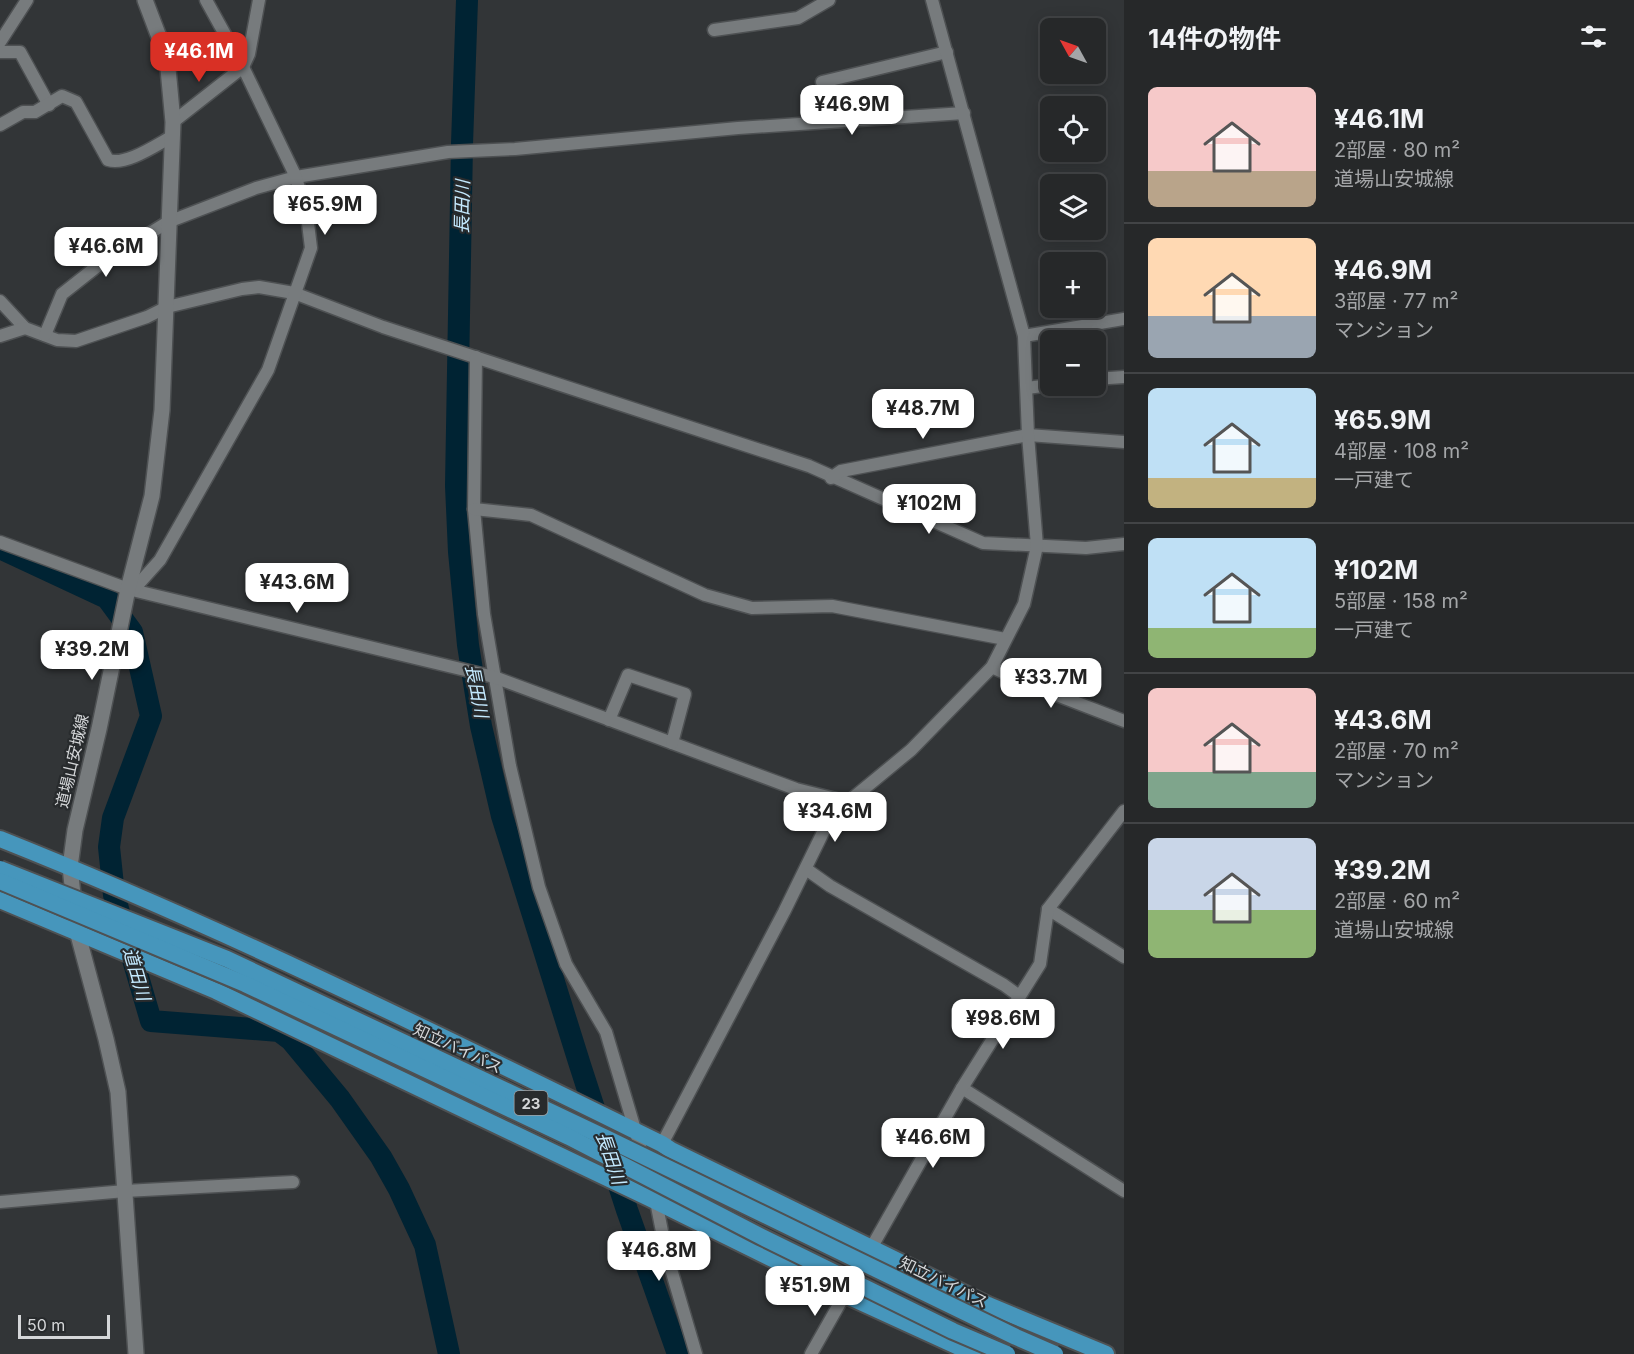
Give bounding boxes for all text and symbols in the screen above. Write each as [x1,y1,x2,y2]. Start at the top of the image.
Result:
north arrow [1040,18,1106,84]
map controls [1040,18,1106,396]
icon: filters [1577,20,1610,53]
text: 14件の物件 [1148,23,1281,54]
pin: ¥46.1M [150,32,248,83]
text: ¥46.1M [164,39,234,63]
pin: ¥46.9M [803,85,901,136]
text: ¥46.9M [814,92,890,116]
button: locate [1040,96,1106,162]
text: ¥46.1M [1334,103,1424,134]
icon: home [1196,111,1268,183]
text: 2部屋 · 80 m² [1334,138,1460,162]
text: 道場山安城線 [1334,167,1454,191]
button: layers [1040,174,1106,240]
water label: 長田川 [451,178,473,234]
pin: ¥65.9M [276,185,374,236]
text: ¥65.9M [288,192,362,216]
pin: ¥46.6M [57,227,155,278]
text: ¥46.6M [68,234,144,258]
button: + [1040,252,1106,318]
text: ¥46.9M [1334,254,1432,285]
icon: home [1196,262,1268,334]
text: 3部屋 · 77 m² [1334,289,1458,313]
text: マンション [1334,318,1434,342]
button: − [1040,330,1106,396]
pin: ¥48.7M [874,389,972,440]
text: ¥48.7M [886,396,960,420]
text: ¥65.9M [1334,404,1431,435]
icon: home [1196,412,1268,484]
text: 4部屋 · 108 m² [1334,439,1469,463]
text: 一戸建て [1334,468,1414,492]
pin: ¥102M [887,484,971,535]
text: ¥102M [897,491,961,515]
text: ¥102M [1334,554,1418,585]
icon: home [1196,562,1268,634]
pin: ¥43.6M [248,563,346,614]
text: ¥43.6M [259,570,335,594]
text: 5部屋 · 158 m² [1334,589,1468,613]
text: 一戸建て [1334,618,1414,642]
pin: ¥39.2M [43,630,141,681]
text: ¥39.2M [55,637,129,661]
pin: ¥33.7M [1002,658,1100,709]
water label: 長田川 [462,662,493,721]
text: ¥33.7M [1014,665,1088,689]
text: ¥43.6M [1334,704,1432,735]
street label: 道場山安城線 [51,712,93,810]
icon: home [1196,712,1268,784]
text: 2部屋 · 70 m² [1334,739,1459,763]
text: マンション [1334,768,1434,792]
pin: ¥34.6M [786,792,884,843]
text: ¥34.6M [798,799,872,823]
text: ¥39.2M [1334,854,1431,885]
icon: home [1196,862,1268,934]
text: 2部屋 · 60 m² [1334,889,1460,913]
text: 道場山安城線 [1334,918,1454,942]
water label: 道田川 [119,945,155,1005]
pin: ¥98.6M [954,999,1052,1050]
text: ¥98.6M [966,1006,1040,1030]
street label: 知立バイパス [410,1019,506,1077]
road number: 23 [514,1091,548,1115]
pin: ¥46.6M [884,1118,982,1169]
text: ¥46.6M [895,1125,971,1149]
water label: 長田川 [592,1129,630,1189]
pin: ¥46.8M [610,1231,708,1282]
text: ¥46.8M [621,1238,697,1262]
street label: 知立バイパス [897,1252,991,1312]
pin: ¥51.9M [766,1266,864,1317]
text: ¥51.9M [780,1273,850,1297]
scale bar [18,1312,110,1340]
text: 50 m [27,1315,65,1335]

